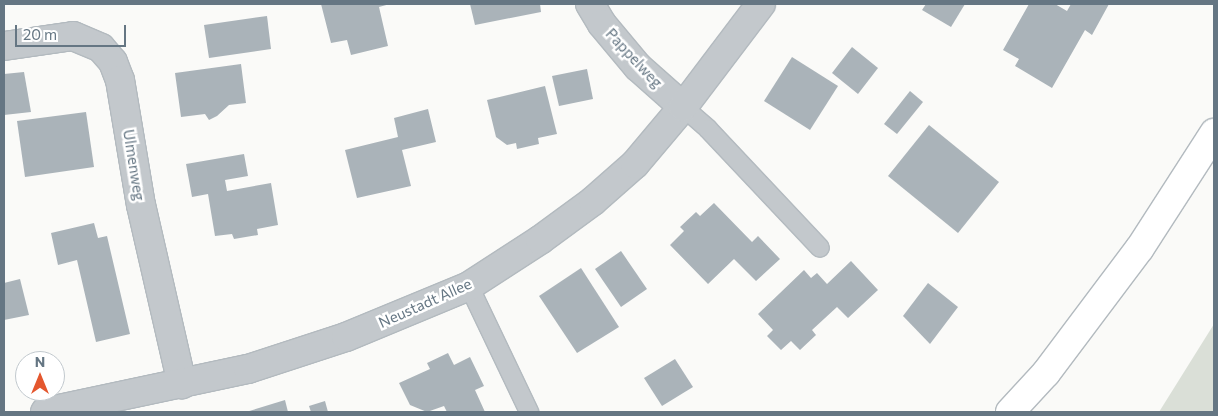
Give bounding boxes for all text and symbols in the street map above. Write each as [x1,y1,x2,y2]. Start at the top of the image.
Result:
scale bar [18,15,129,47]
text: 20 m [23,25,57,43]
street label: Pappelweg [602,25,666,91]
street label: Ulmenweg [119,128,149,202]
street label: Neustadt Allee [376,274,474,332]
north arrow [15,351,65,401]
text: N [35,353,45,370]

